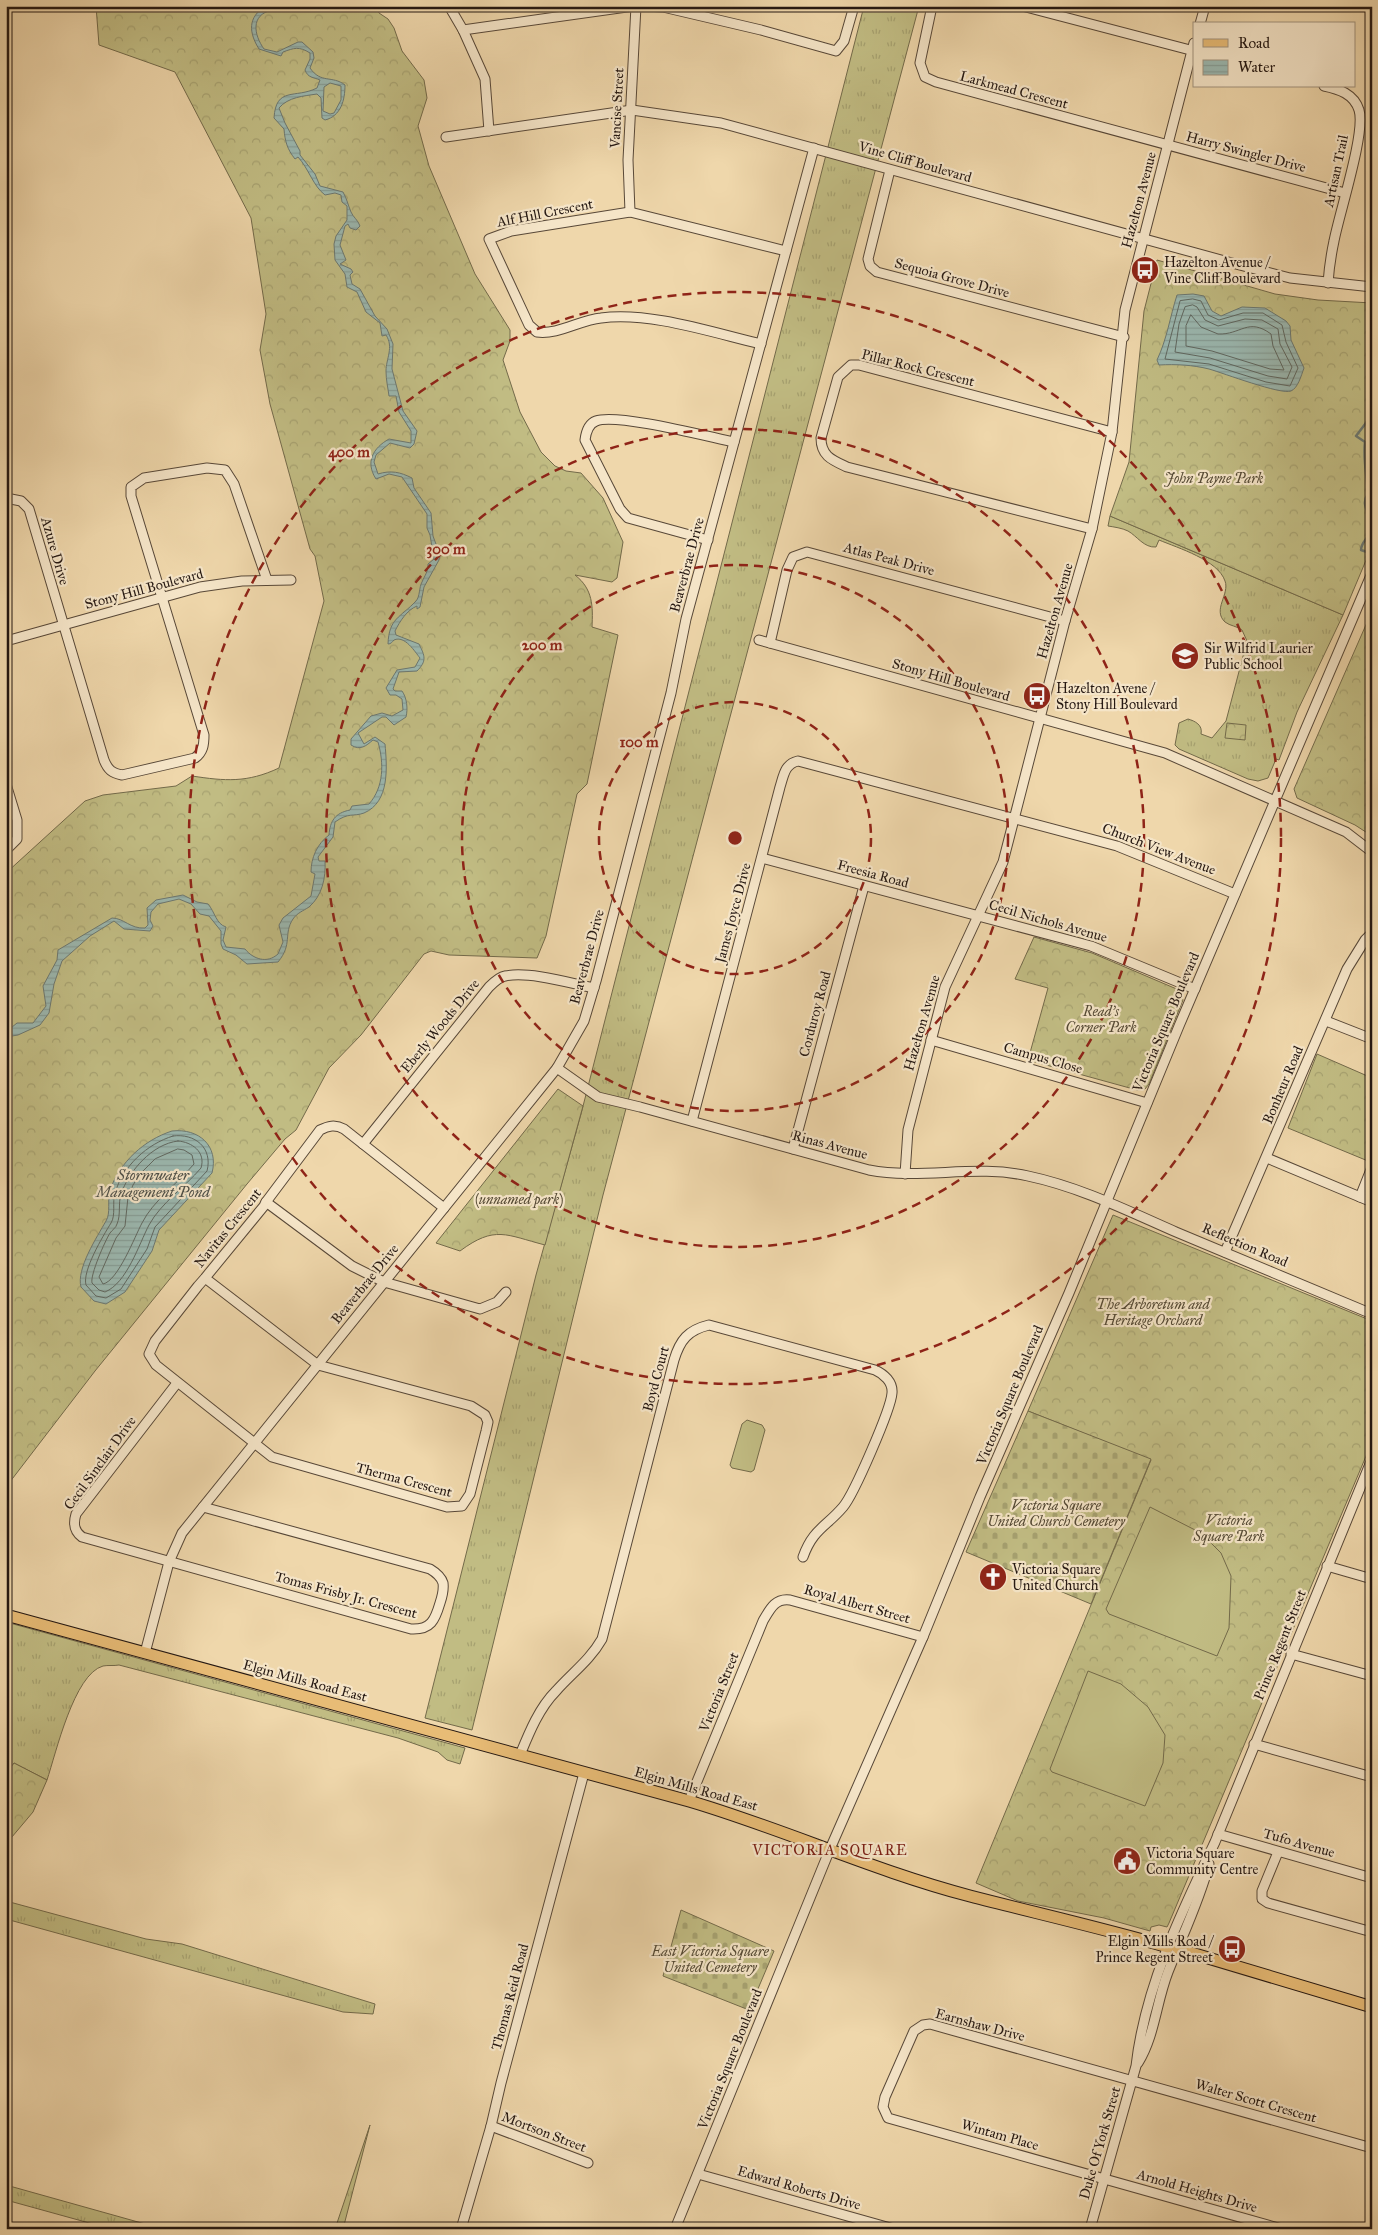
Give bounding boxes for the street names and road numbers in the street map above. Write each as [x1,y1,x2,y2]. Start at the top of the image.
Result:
street label: Vancise Street [606,67,628,150]
street label: Larkmead Crescent [958,67,1070,113]
street label: Harry Swingler Drive [1184,128,1308,176]
street label: Artisan Trail [1320,133,1352,210]
street label: Vine Cliff Boulevard [856,137,973,186]
street label: Hazelton Avenue [1118,150,1160,250]
street label: Alf Hill Crescent [495,195,594,231]
street label: Sequoia Grove Drive [892,254,1011,303]
street label: Pillar Rock Crescent [860,346,976,390]
street label: Azure Drive [37,514,73,587]
street label: Beaverbrae Drive [666,515,708,614]
street label: Atlas Peak Drive [841,538,936,579]
street label: Hazelton Avenue [1033,561,1077,661]
street label: Stony Hill Boulevard [83,565,205,613]
street label: Stony Hill Boulevard [890,655,1012,705]
street label: Church View Avenue [1100,820,1218,879]
street label: Freesia Road [835,856,911,892]
street label: James Joyce Drive [711,861,756,967]
street label: Cecil Nichols Avenue [987,896,1109,946]
street label: Beaverbrae Drive [566,907,608,1006]
street label: Victoria Square Boulevard [1129,950,1204,1096]
street label: Corduroy Road [795,969,835,1059]
street label: Hazelton Avenue [900,973,944,1073]
street label: Eberly Woods Drive [397,976,483,1076]
street label: Campus Close [1002,1039,1085,1077]
street label: Bonheur Road [1259,1043,1307,1127]
street label: Rinas Avenue [790,1127,870,1163]
street label: Navitas Crescent [191,1185,265,1271]
street label: Reflection Road [1200,1219,1290,1271]
street label: Beaverbrae Drive [328,1241,402,1327]
street label: Victoria Square Boulevard [973,1323,1048,1469]
street label: Boyd Court [639,1344,673,1414]
street label: Cecil Sinclair Drive [60,1413,140,1513]
street label: Therma Crescent [354,1459,454,1501]
street label: Tomas Frisby Jr. Crescent [273,1568,419,1623]
street label: Royal Albert Street [802,1581,912,1627]
street label: Prince Regent Street [1250,1587,1310,1703]
street label: Victoria Street [695,1650,743,1735]
street label: Elgin Mills Road East [241,1656,369,1706]
street label: Elgin Mills Road East [632,1763,760,1815]
street label: Tufo Avenue [1261,1825,1337,1861]
street label: Thomas Reid Road [488,1942,532,2052]
street label: Victoria Square Boulevard [694,1986,767,2133]
street label: Earnshaw Drive [933,2005,1027,2045]
street label: Walter Scott Crescent [1193,2076,1319,2126]
street label: Duke Of York Street [1076,2085,1124,2201]
street label: Mortson Street [499,2108,589,2156]
street label: Wintam Place [959,2116,1041,2154]
street label: Edward Roberts Drive [735,2162,863,2214]
street label: Arnold Heights Drive [1134,2165,1259,2216]

